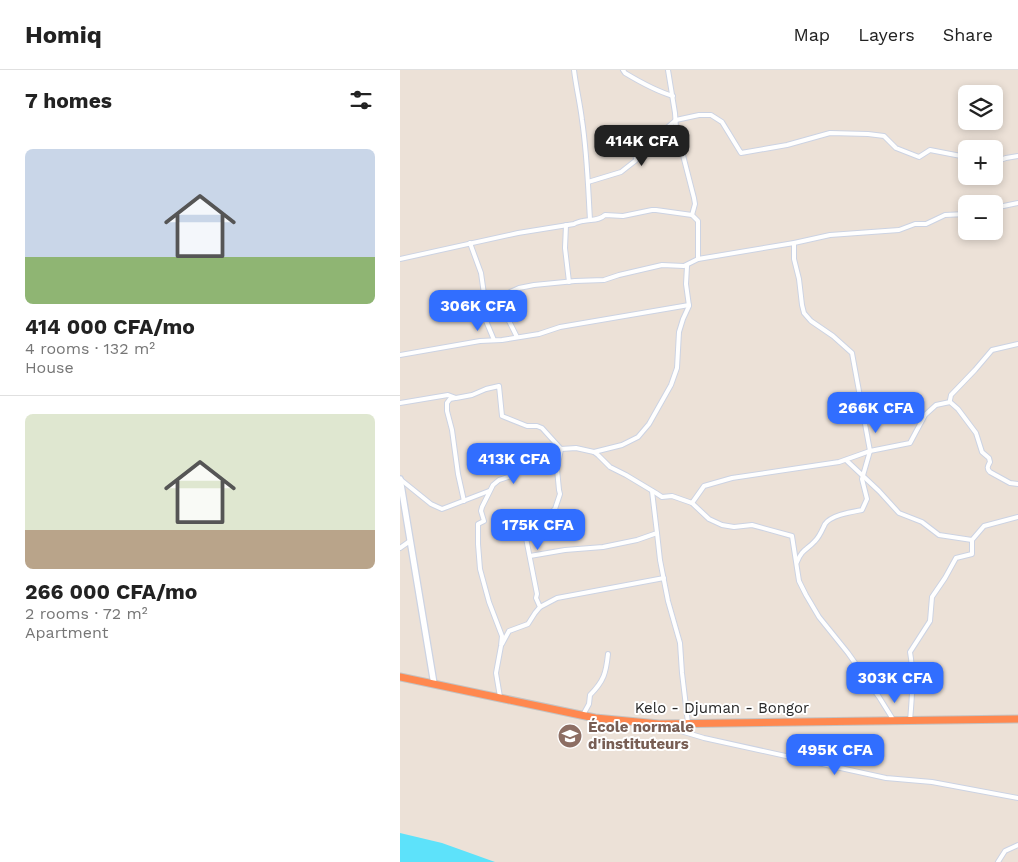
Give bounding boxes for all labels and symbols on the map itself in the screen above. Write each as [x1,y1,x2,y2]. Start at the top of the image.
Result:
pin: 414K CFA [590,124,694,167]
pin: 306K CFA [426,290,530,332]
pin: 266K CFA [824,392,928,434]
pin: 413K CFA [462,442,566,485]
pin: 175K CFA [486,508,590,551]
pin: 303K CFA [843,662,947,704]
street label: Kelo - Djuman - Bongor [635,699,809,717]
place label: École normale d'instituteurs [588,718,694,753]
school or university icon: École normale d'instituteurs [557,723,583,749]
pin: 495K CFA [783,734,887,776]

